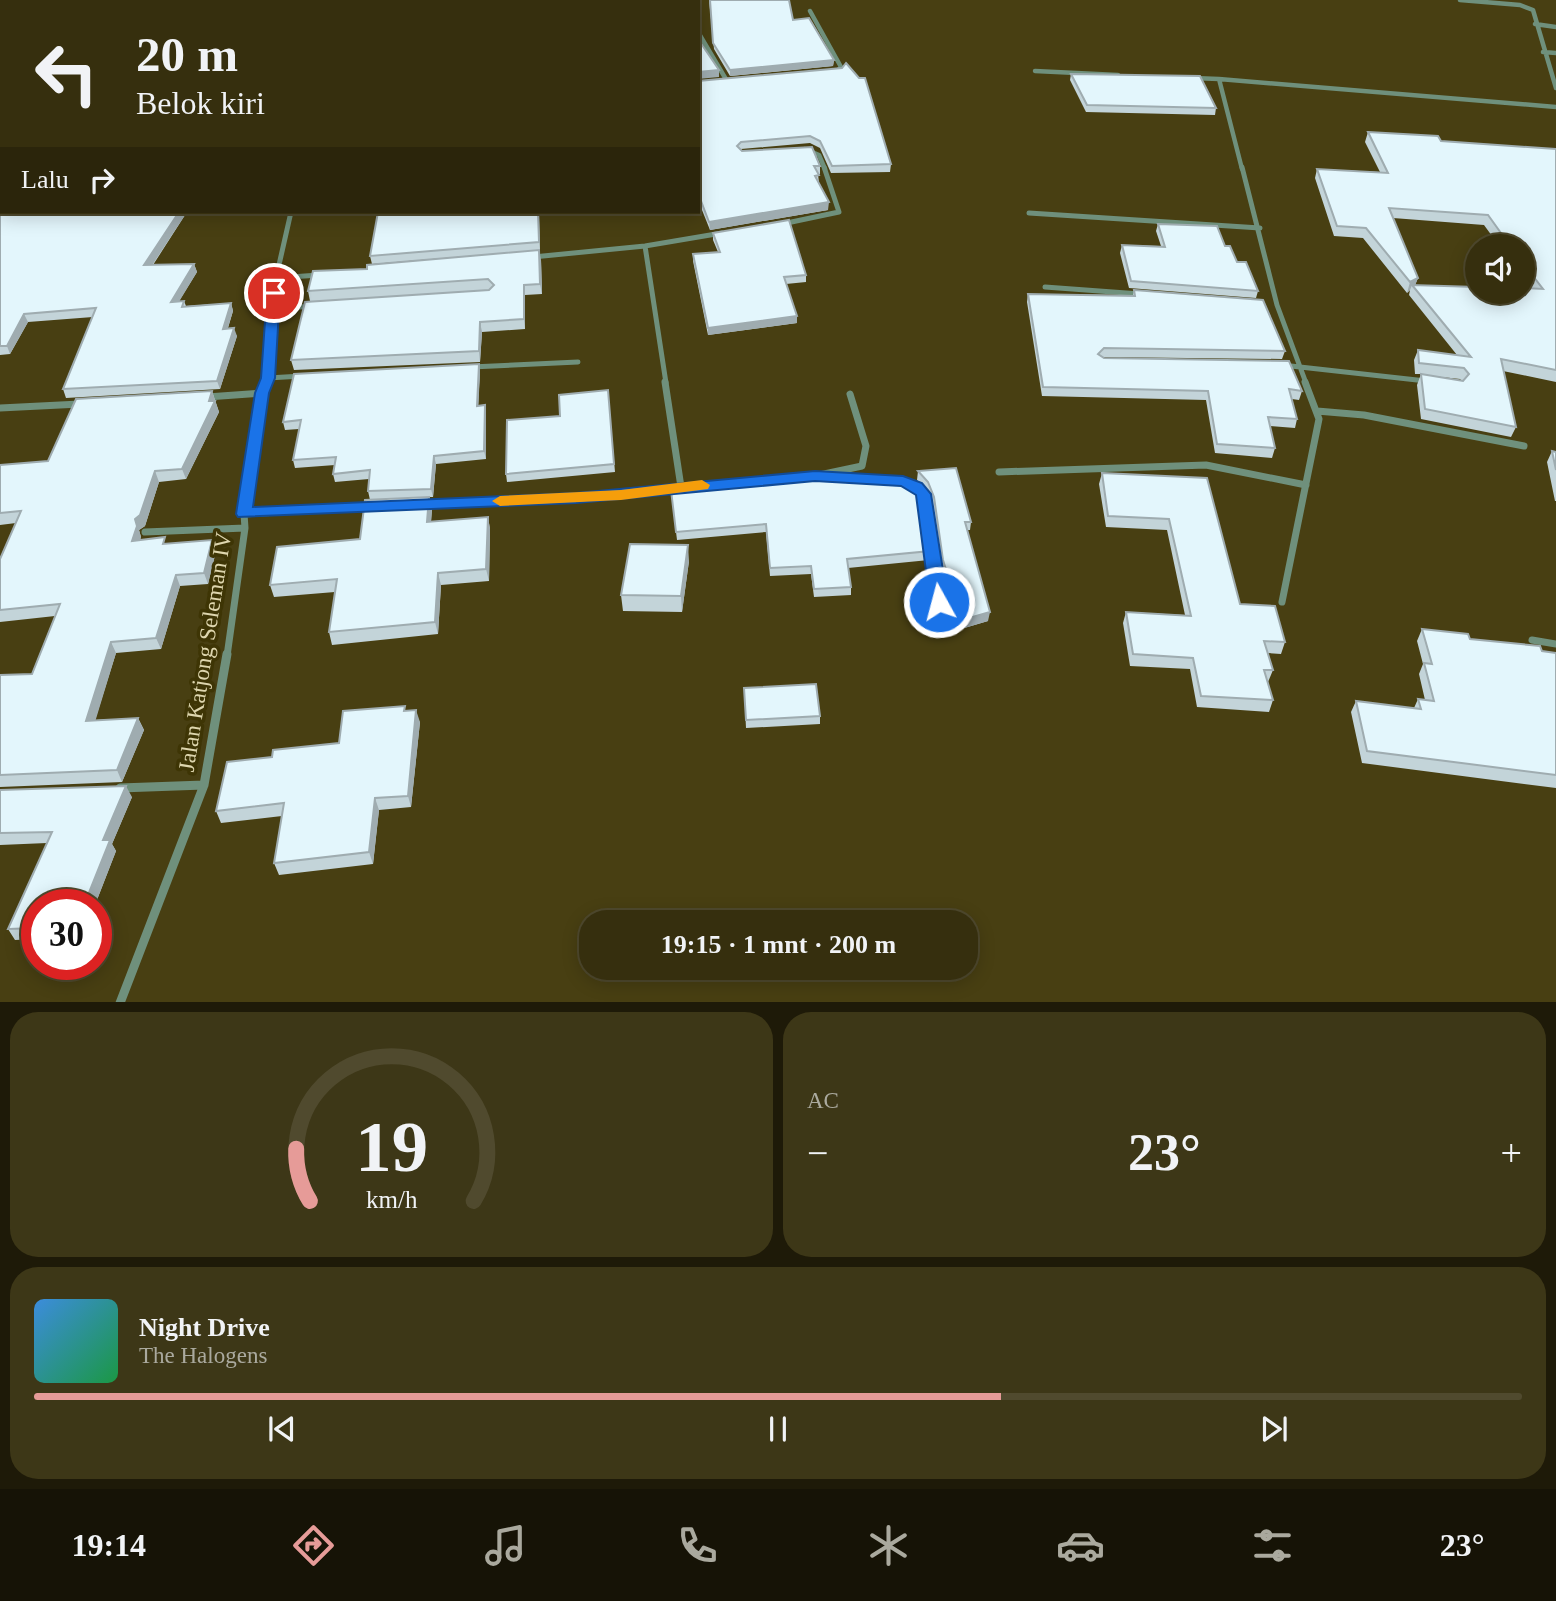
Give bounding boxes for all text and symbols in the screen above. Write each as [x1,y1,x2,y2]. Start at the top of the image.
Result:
text: 20 m [136,27,238,82]
icon: left [21,28,112,119]
text: Belok kiri [136,85,265,121]
icon: right [83,161,121,199]
text: Lalu [21,165,69,194]
map controls [1465,234,1535,304]
button: sound [1465,234,1535,304]
pin [244,263,304,323]
icon: arrive [255,274,293,312]
street label: Jalan Katjong Seleman IV [174,530,236,774]
position arrow [902,565,976,639]
speed limit sign: 30 [21,889,112,980]
text: 19:15 · 1 mnt · 200 m [661,930,896,959]
text: AC [807,1088,839,1113]
text: 19 [355,1106,428,1187]
text: 23° [1128,1124,1201,1181]
text: − [807,1132,828,1174]
text: + [1501,1132,1522,1174]
text: km/h [366,1185,418,1212]
text: Night Drive [139,1313,270,1342]
text: The Halogens [139,1343,267,1368]
icon: previous [263,1410,301,1448]
icon: pause [759,1410,797,1448]
icon: next [1255,1410,1293,1448]
icon: directions [289,1521,338,1570]
icon: music [481,1521,530,1570]
icon: phone [673,1521,722,1570]
icon: climate [864,1521,913,1570]
icon: car [1056,1521,1105,1570]
icon: filters [1248,1521,1297,1570]
text: 19:14 [71,1527,146,1563]
text: 23° [1440,1527,1485,1563]

